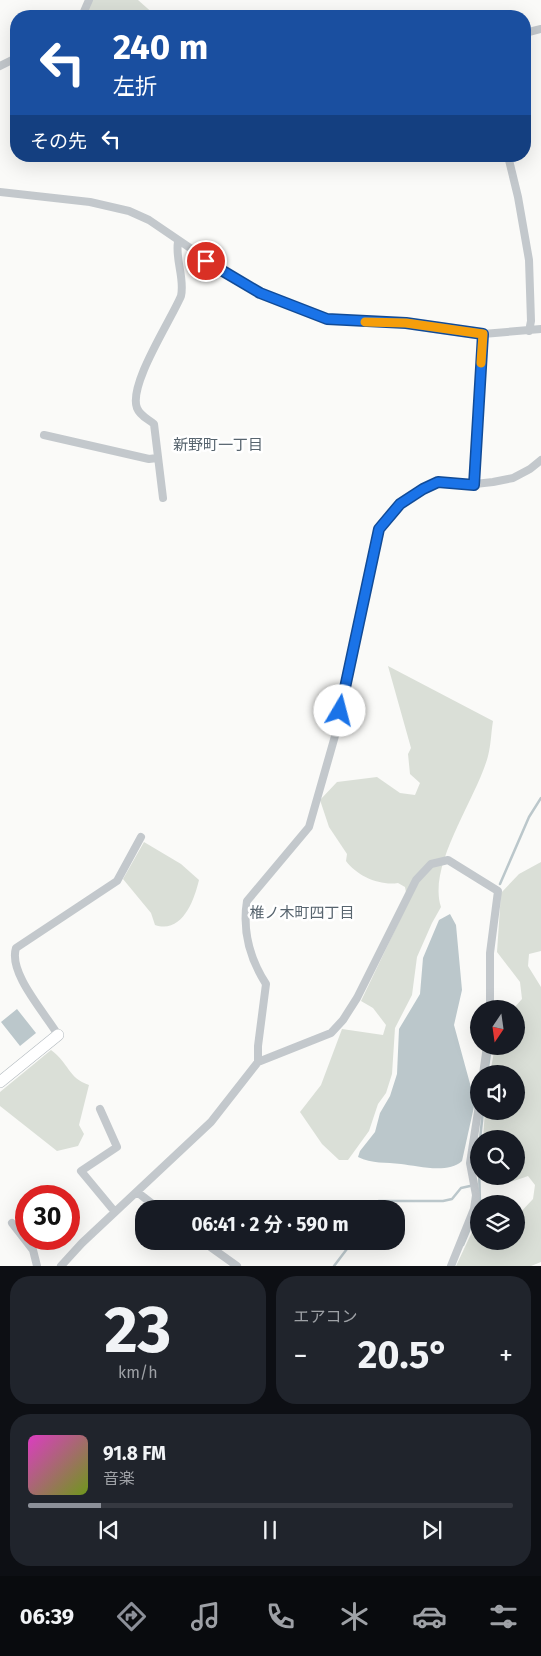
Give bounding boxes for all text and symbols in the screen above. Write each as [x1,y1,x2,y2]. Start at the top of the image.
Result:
text: 240 m [113,26,208,68]
icon: left [30,30,95,95]
text: 左折 [113,73,157,100]
icon: left [97,125,125,153]
text: その先 [30,130,87,153]
pin [185,240,227,282]
icon: arrive [192,247,220,275]
district label: 新野町一丁目 [173,436,263,454]
position arrow [313,684,365,736]
district label: 椎ノ木町四丁目 [249,904,355,922]
north arrow [470,1000,525,1055]
map controls [470,1000,525,1250]
button: sound [470,1065,525,1120]
button: search [470,1130,525,1185]
speed limit sign: 30 [15,1185,80,1250]
button: layers [470,1195,525,1250]
text: 06:41 · 2 分 · 590 m [191,1213,349,1236]
text: 23 [104,1291,171,1369]
text: エアコン [294,1307,358,1326]
text: 20.5° [358,1332,449,1378]
text: − [294,1339,308,1372]
text: + [499,1339,513,1372]
text: km/h [118,1363,158,1382]
text: 91.8 FM [103,1442,166,1465]
text: 音楽 [103,1469,135,1488]
icon: previous [95,1516,123,1544]
icon: pause [256,1516,284,1544]
icon: next [418,1516,446,1544]
icon: directions [114,1599,149,1634]
icon: music [188,1599,223,1634]
icon: phone [263,1599,298,1634]
icon: climate [337,1599,372,1634]
icon: car [412,1599,447,1634]
icon: filters [486,1599,521,1634]
text: 06:39 [20,1603,74,1630]

